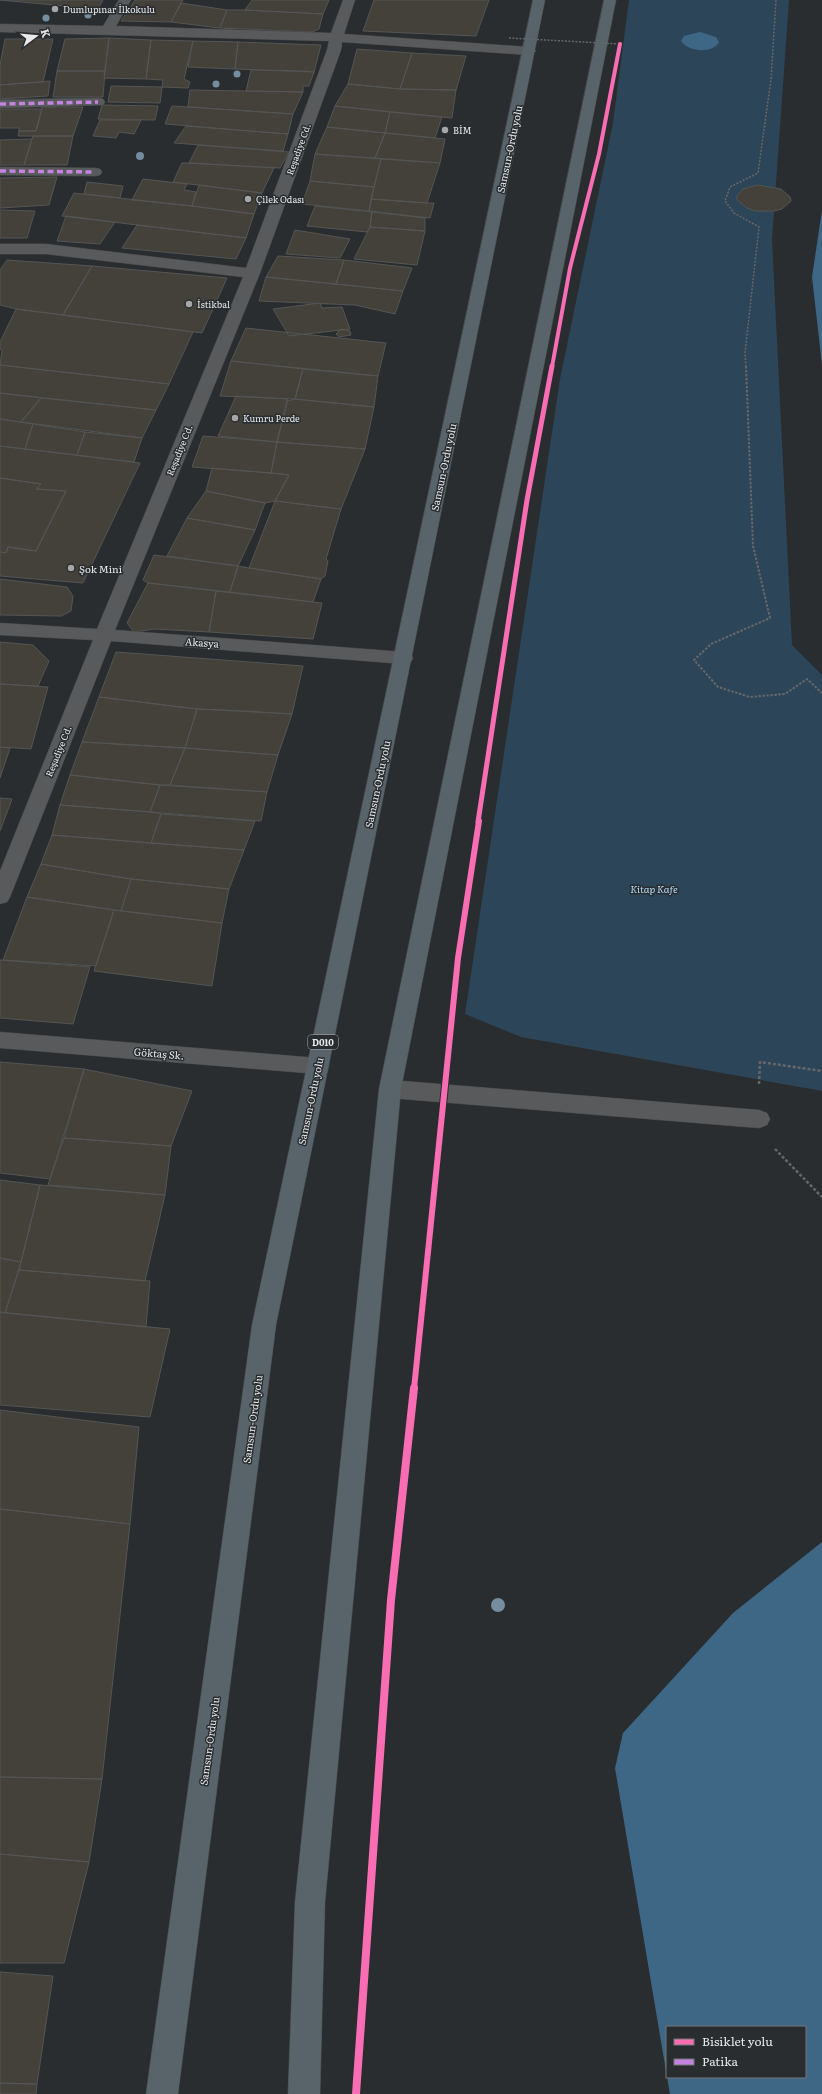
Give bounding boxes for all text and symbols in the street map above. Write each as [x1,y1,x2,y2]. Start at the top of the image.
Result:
place label: Dumlupınar İlkokulu [63,2,155,16]
marker: Dumlupınar İlkokulu [50,4,60,14]
north arrow [16,16,56,56]
text: K [38,27,56,40]
street label: Samsun-Ordu yolu [492,103,526,194]
street label: Reşadiye Cd. [282,121,314,177]
place label: BİM [453,123,472,137]
marker: BİM [440,125,450,135]
place label: Çilek Odası [256,192,304,206]
marker: Çilek Odası [243,194,253,204]
place label: İstikbal [197,297,230,311]
marker: İstikbal [184,299,194,309]
place label: Kumru Perde [243,411,300,425]
marker: Kumru Perde [230,413,240,423]
street label: Samsun-Ordu yolu [426,421,460,512]
street label: Reşadiye Cd. [162,422,196,478]
place label: Şok Mini [79,561,123,576]
marker: Şok Mini [66,563,76,573]
street label: Akasya [184,633,220,651]
street label: Reşadiye Cd. [41,723,75,779]
street label: Samsun-Ordu yolu [360,738,394,829]
park label: Kitap Kafe [630,881,678,896]
road number: D010 [308,1035,338,1049]
street label: Göktaş Sk. [133,1043,185,1063]
street label: Samsun-Ordu yolu [293,1055,327,1146]
street label: Samsun-Ordu yolu [238,1373,266,1464]
street label: Samsun-Ordu yolu [195,1695,223,1786]
legend [666,2026,806,2078]
text: Bisiklet yolu [702,2032,773,2050]
text: Patika [702,2052,738,2070]

